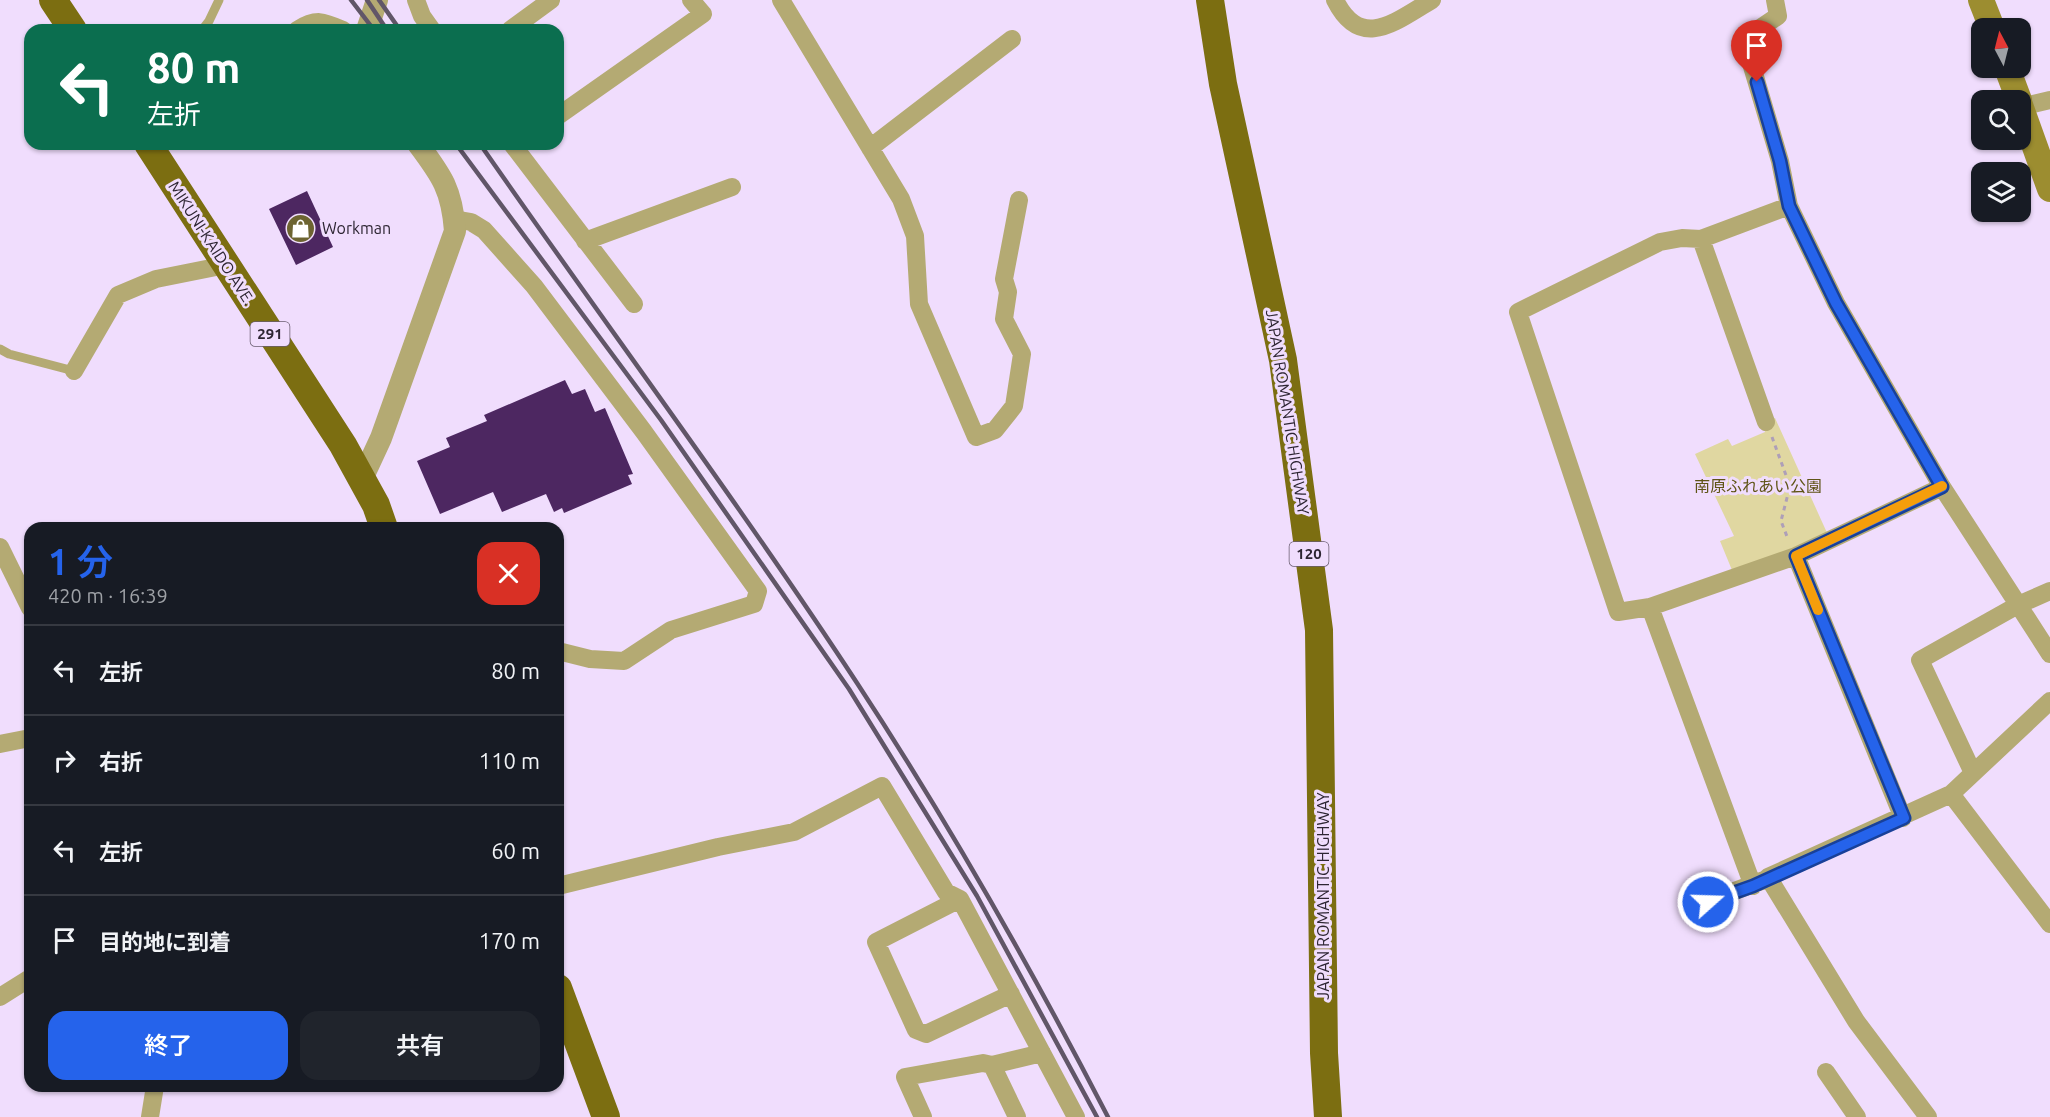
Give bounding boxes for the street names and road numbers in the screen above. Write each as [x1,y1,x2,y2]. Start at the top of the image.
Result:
street label: MIKUNI-KAIDO AVE. [165,178,259,308]
street label: JAPAN ROMANTIC HIGHWAY [1263,308,1313,517]
road number: 291 [250,322,290,346]
road number: 120 [1290,542,1328,566]
street label: JAPAN ROMANTIC HIGHWAY [1314,792,1332,1000]

